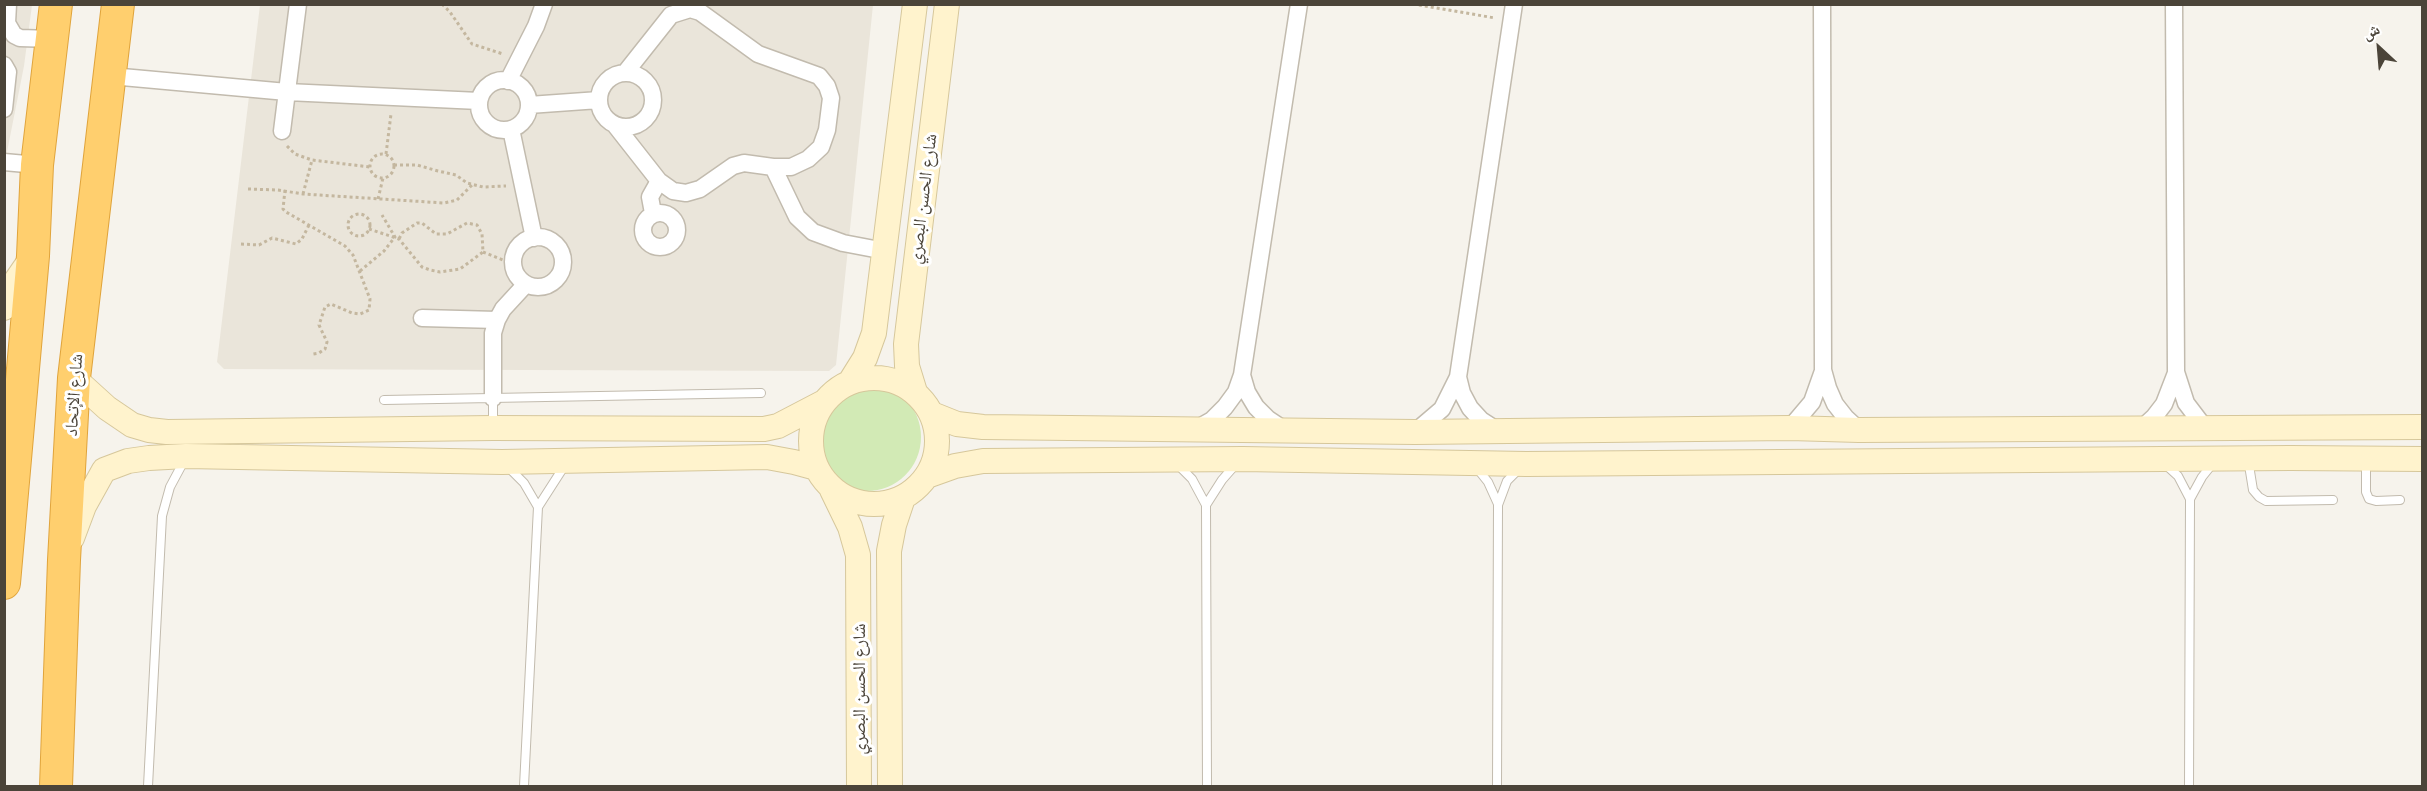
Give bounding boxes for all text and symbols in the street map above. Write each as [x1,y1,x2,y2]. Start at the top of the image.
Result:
north arrow [2349,18,2409,78]
text: ش [2359,19,2383,44]
street label: شارع الحسن البصري [904,133,942,265]
street label: شارع الإتحاد [60,353,88,437]
street label: شارع الحسن البصري [848,623,870,755]

